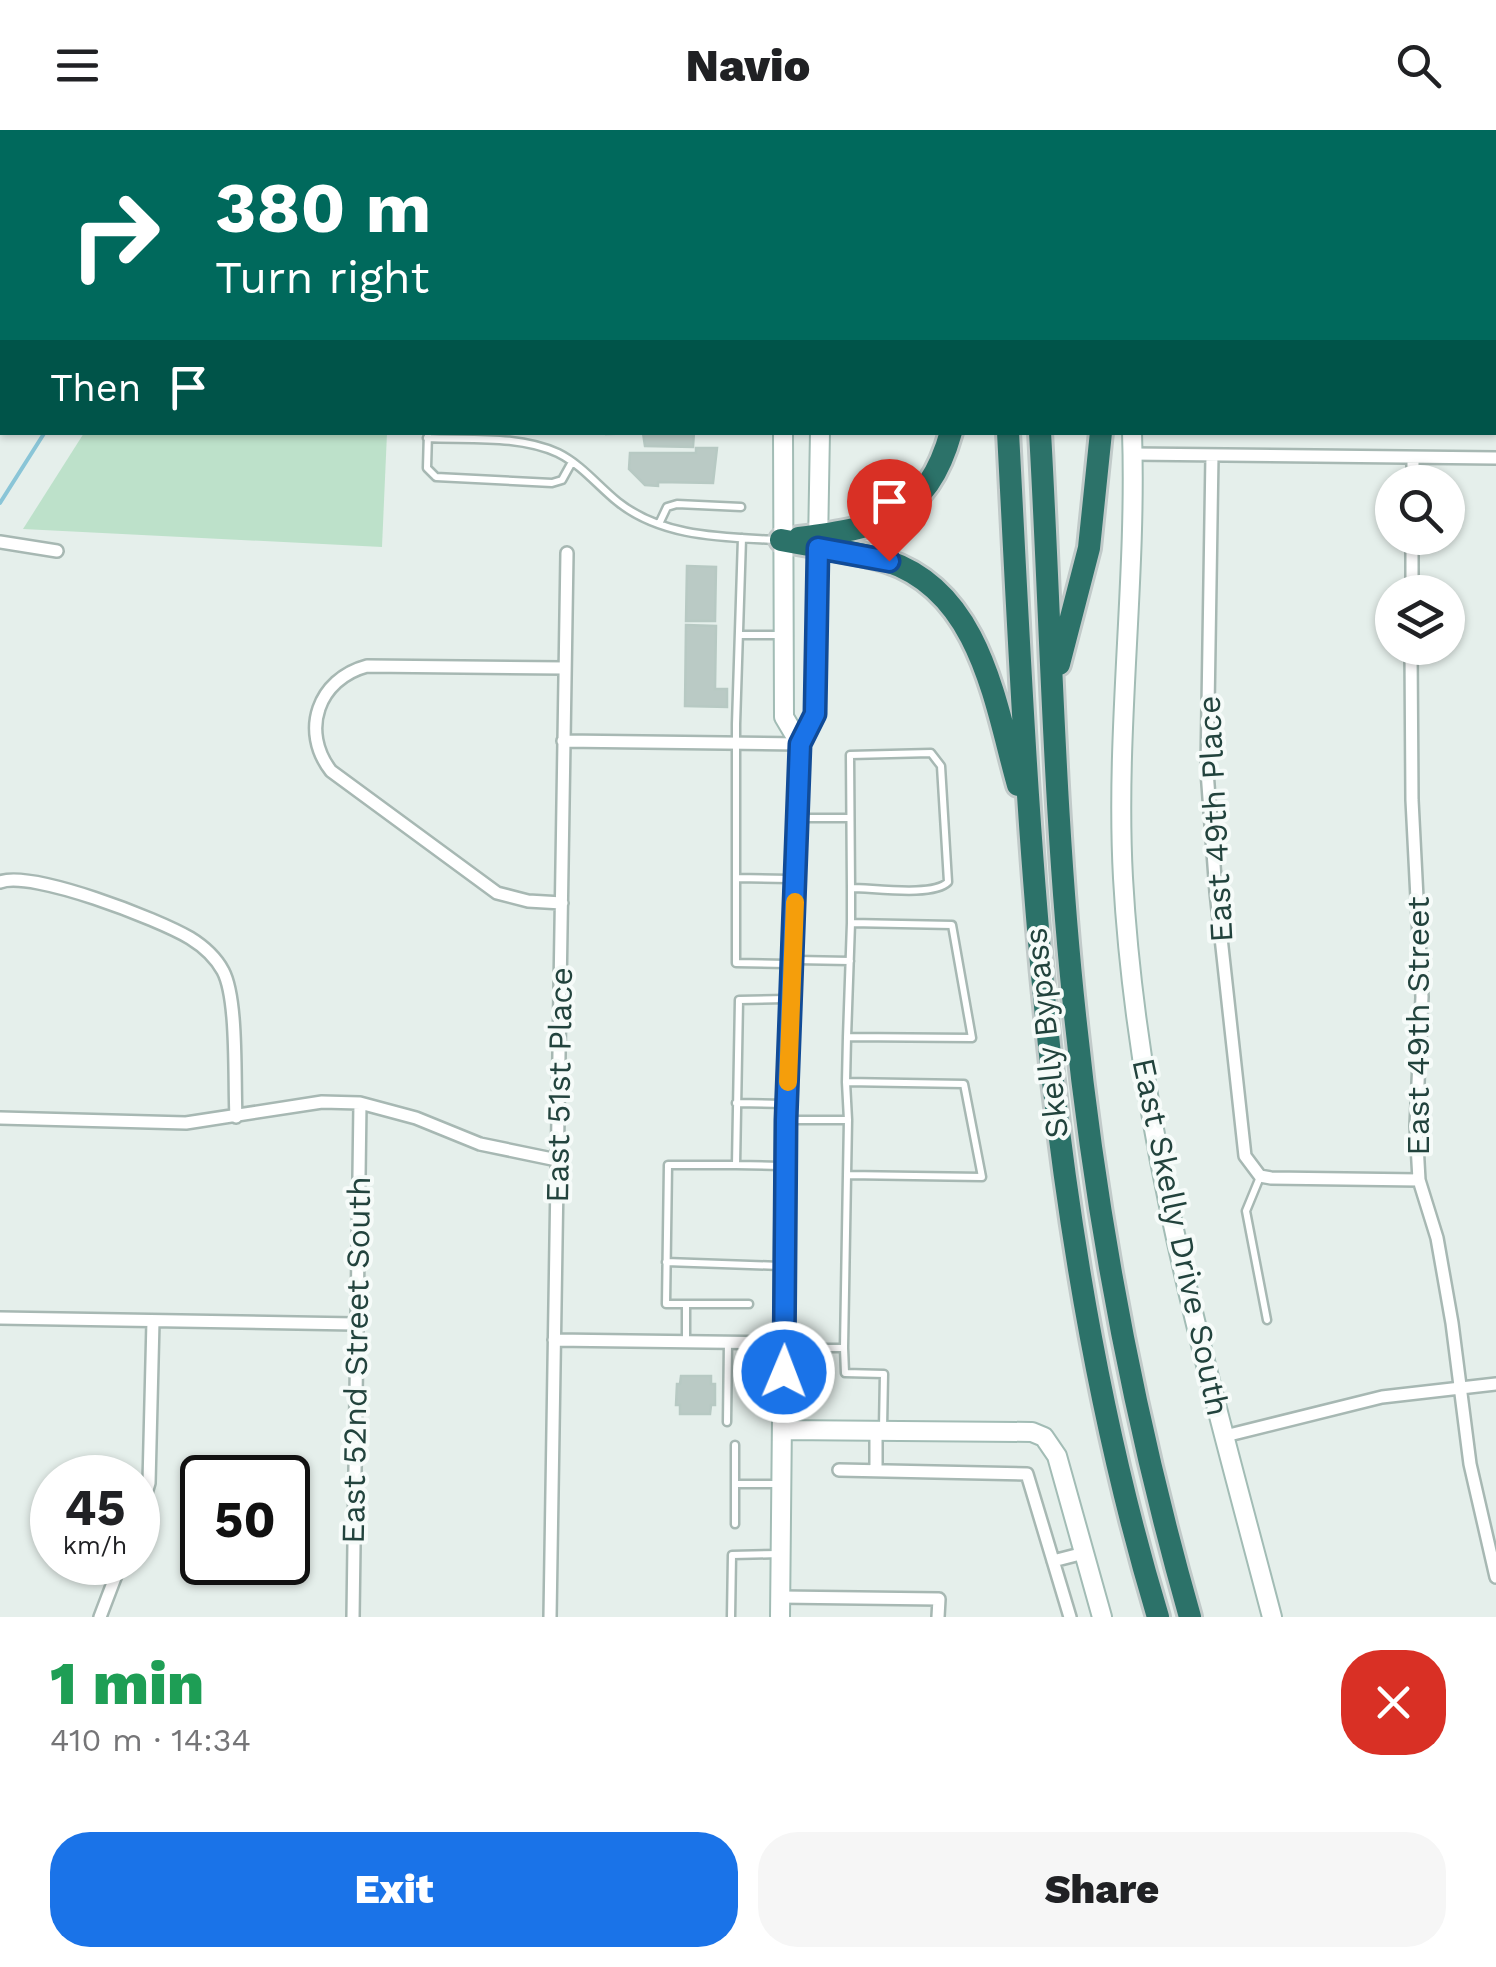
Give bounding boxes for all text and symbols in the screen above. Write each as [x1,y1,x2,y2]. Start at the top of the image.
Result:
icon: menu [50,38,105,93]
icon: search [1391,38,1446,93]
text: Navio [686,39,810,92]
text: 380 m [215,167,431,249]
icon: right [50,170,180,300]
text: Turn right [215,251,429,304]
icon: arrive [161,360,216,415]
text: Then [50,366,141,410]
pin [847,459,932,562]
map controls [1375,465,1465,665]
button: search [1375,465,1465,555]
icon: arrive [862,474,917,529]
button: layers [1375,575,1465,665]
street label: East 49th Place [1190,695,1240,943]
street label: East 49th Street [1399,896,1437,1156]
street label: Skelly Bypass [1016,926,1076,1140]
street label: East 51st Place [538,967,580,1203]
street label: East Skelly Drive South [1124,1055,1238,1419]
street label: East 52nd Street South [334,1176,378,1544]
position arrow [732,1320,836,1424]
speed limit sign: 50 [180,1455,310,1585]
text: 45 [64,1478,126,1537]
text: km/h [63,1531,127,1560]
text: 1 min [50,1648,204,1719]
button: close [1341,1650,1446,1755]
text: 410 m · 14:34 [50,1721,251,1759]
button: Exit [50,1832,738,1947]
button: Share [758,1832,1446,1947]

